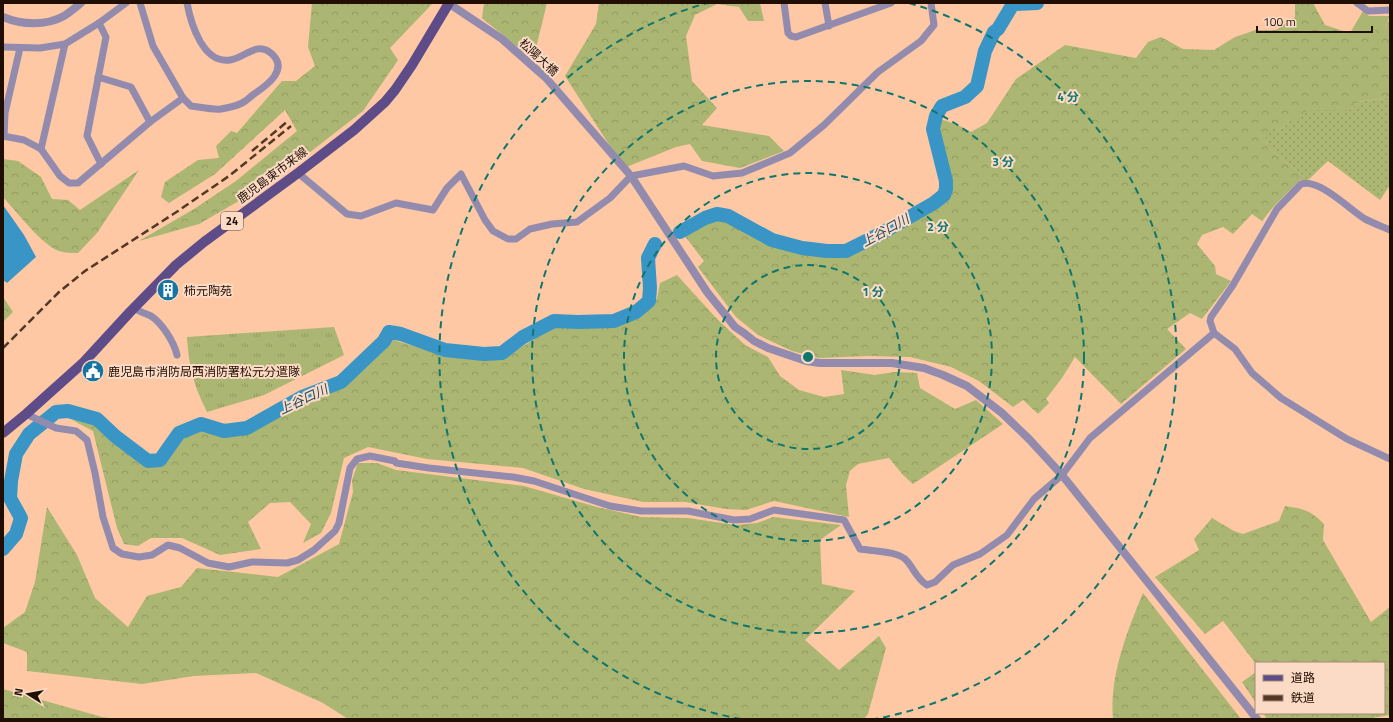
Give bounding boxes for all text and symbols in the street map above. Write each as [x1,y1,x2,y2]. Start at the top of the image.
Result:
scale bar [1257,8,1372,34]
text: 100 m [1263,12,1296,31]
street label: 松陽大橋 [515,34,563,80]
text: 4 分 [1057,87,1079,106]
street label: 鹿児島東市来線 [233,142,311,208]
text: 3 分 [992,152,1014,171]
water label: 上谷口川 [857,208,914,251]
road number: 24 [221,212,243,230]
text: 2 分 [927,217,949,236]
building icon: 柿元陶苑 [155,277,181,303]
place label: 柿元陶苑 [184,281,232,300]
text: 1 分 [862,282,884,301]
centre of rings [801,350,815,364]
public building icon: 鹿児島市消防局西消防署松元分遣隊 [80,358,106,384]
place label: 鹿児島市消防局西消防署松元分遣隊 [108,362,300,381]
water label: 上谷口川 [275,378,333,419]
legend [1255,662,1385,714]
text: 道路 [1291,668,1315,687]
north arrow [8,674,48,714]
text: N [10,687,27,697]
text: 鉄道 [1291,688,1315,707]

